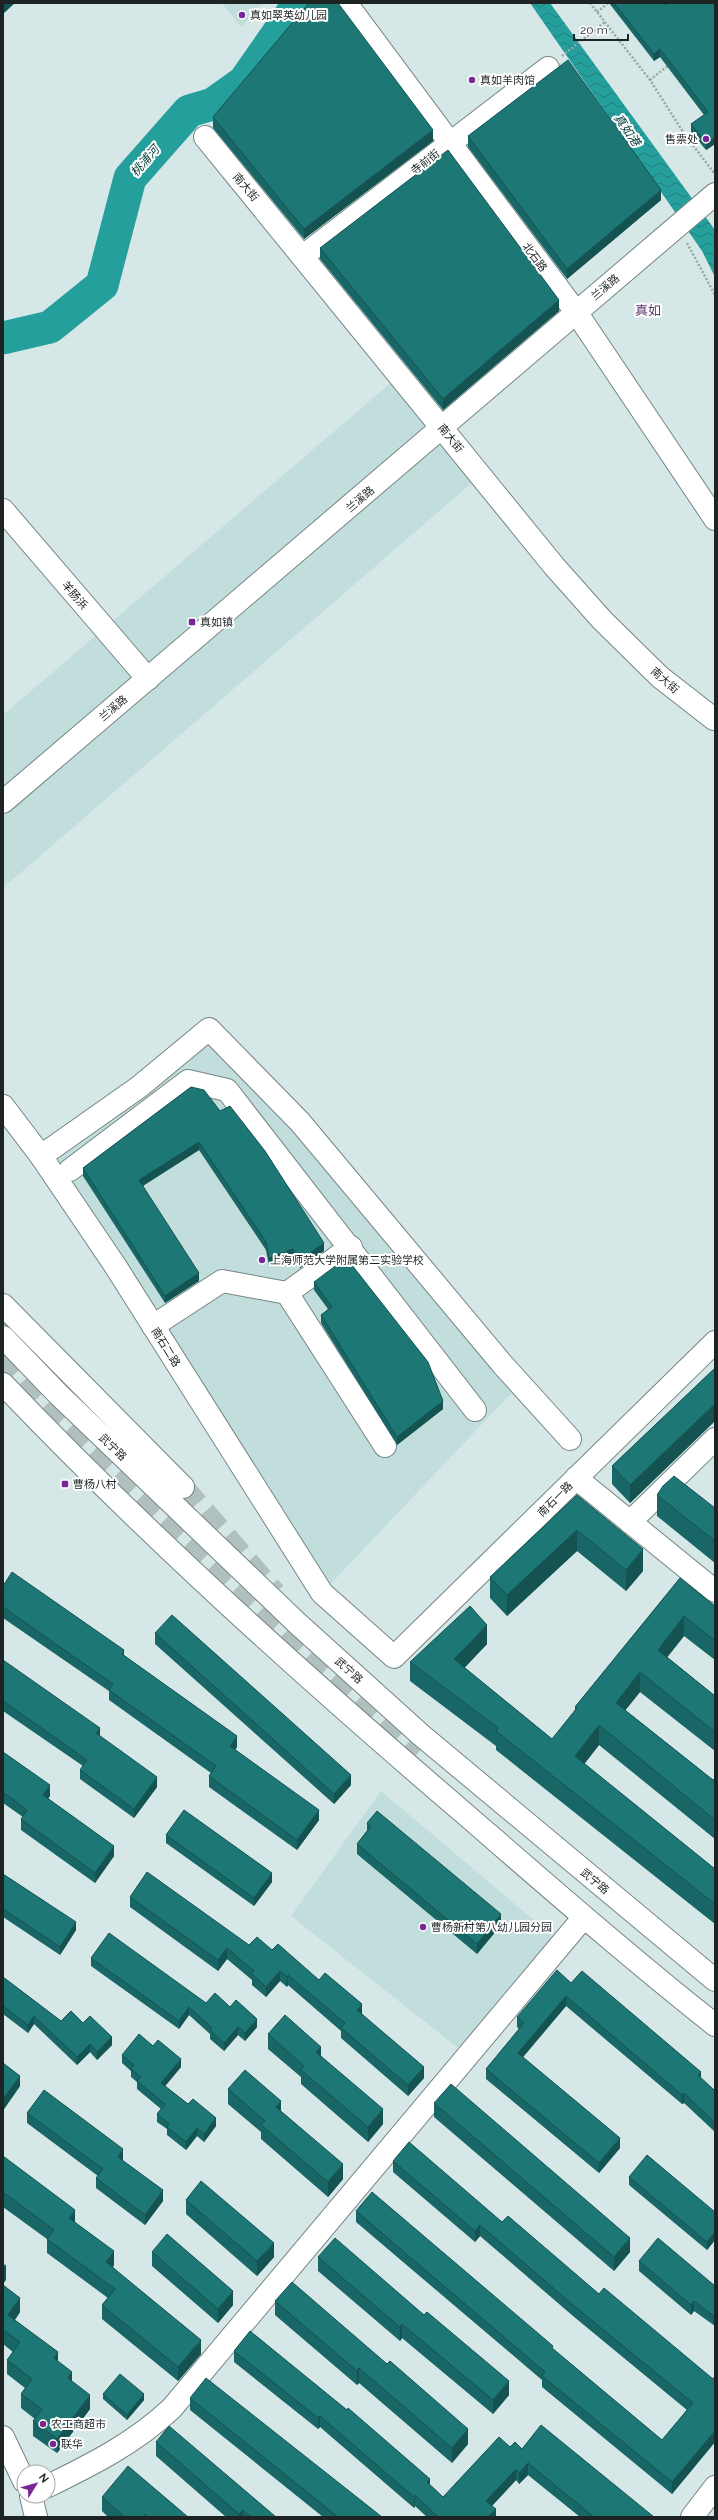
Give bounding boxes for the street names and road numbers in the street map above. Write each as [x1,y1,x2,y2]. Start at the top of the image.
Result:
street label: 寺前街 [408,147,442,178]
street label: 南大街 [230,171,261,204]
street label: 北石路 [519,240,550,274]
street label: 兰溪路 [589,272,622,303]
street label: 南大街 [435,421,466,455]
street label: 兰溪路 [344,484,377,515]
street label: 羊肠浜 [59,579,90,612]
street label: 南大街 [648,665,681,696]
street label: 兰溪路 [97,693,130,724]
street label: 南石二路 [148,1325,183,1369]
street label: 武宁路 [96,1431,129,1463]
street label: 南石一路 [535,1479,576,1520]
street label: 武宁路 [332,1655,365,1686]
street label: 武宁路 [578,1866,611,1897]

